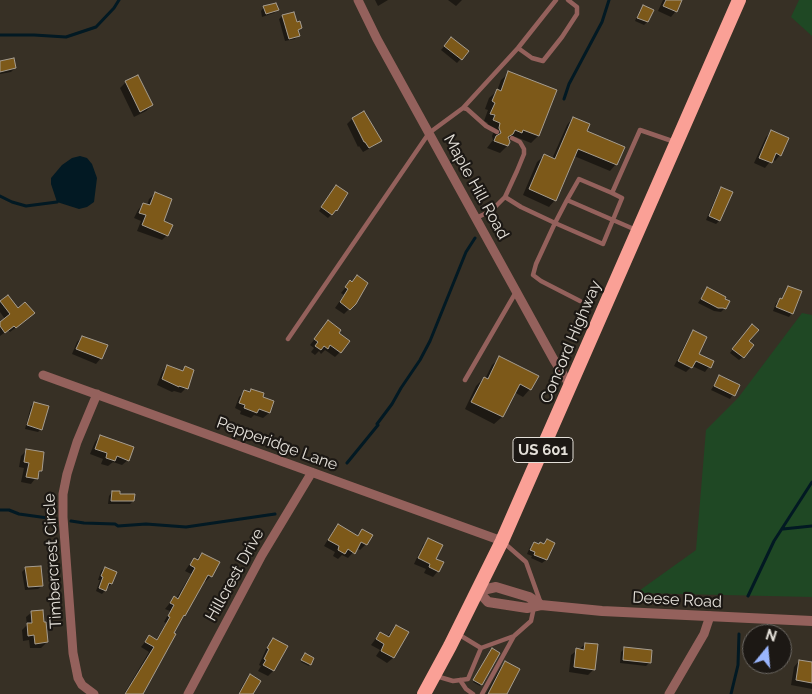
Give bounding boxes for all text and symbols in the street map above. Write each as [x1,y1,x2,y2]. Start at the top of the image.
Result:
street label: Maple Hill Road [439,131,513,243]
street label: Concord Highway [536,278,606,406]
street label: Pepperidge Lane [214,413,340,475]
road number: US 601 [513,438,573,462]
street label: Timbercrest Circle [40,493,66,629]
street label: Hillcrest Drive [202,525,268,625]
street label: Deese Road [632,588,722,612]
north arrow [742,624,792,674]
text: N [764,626,779,645]

